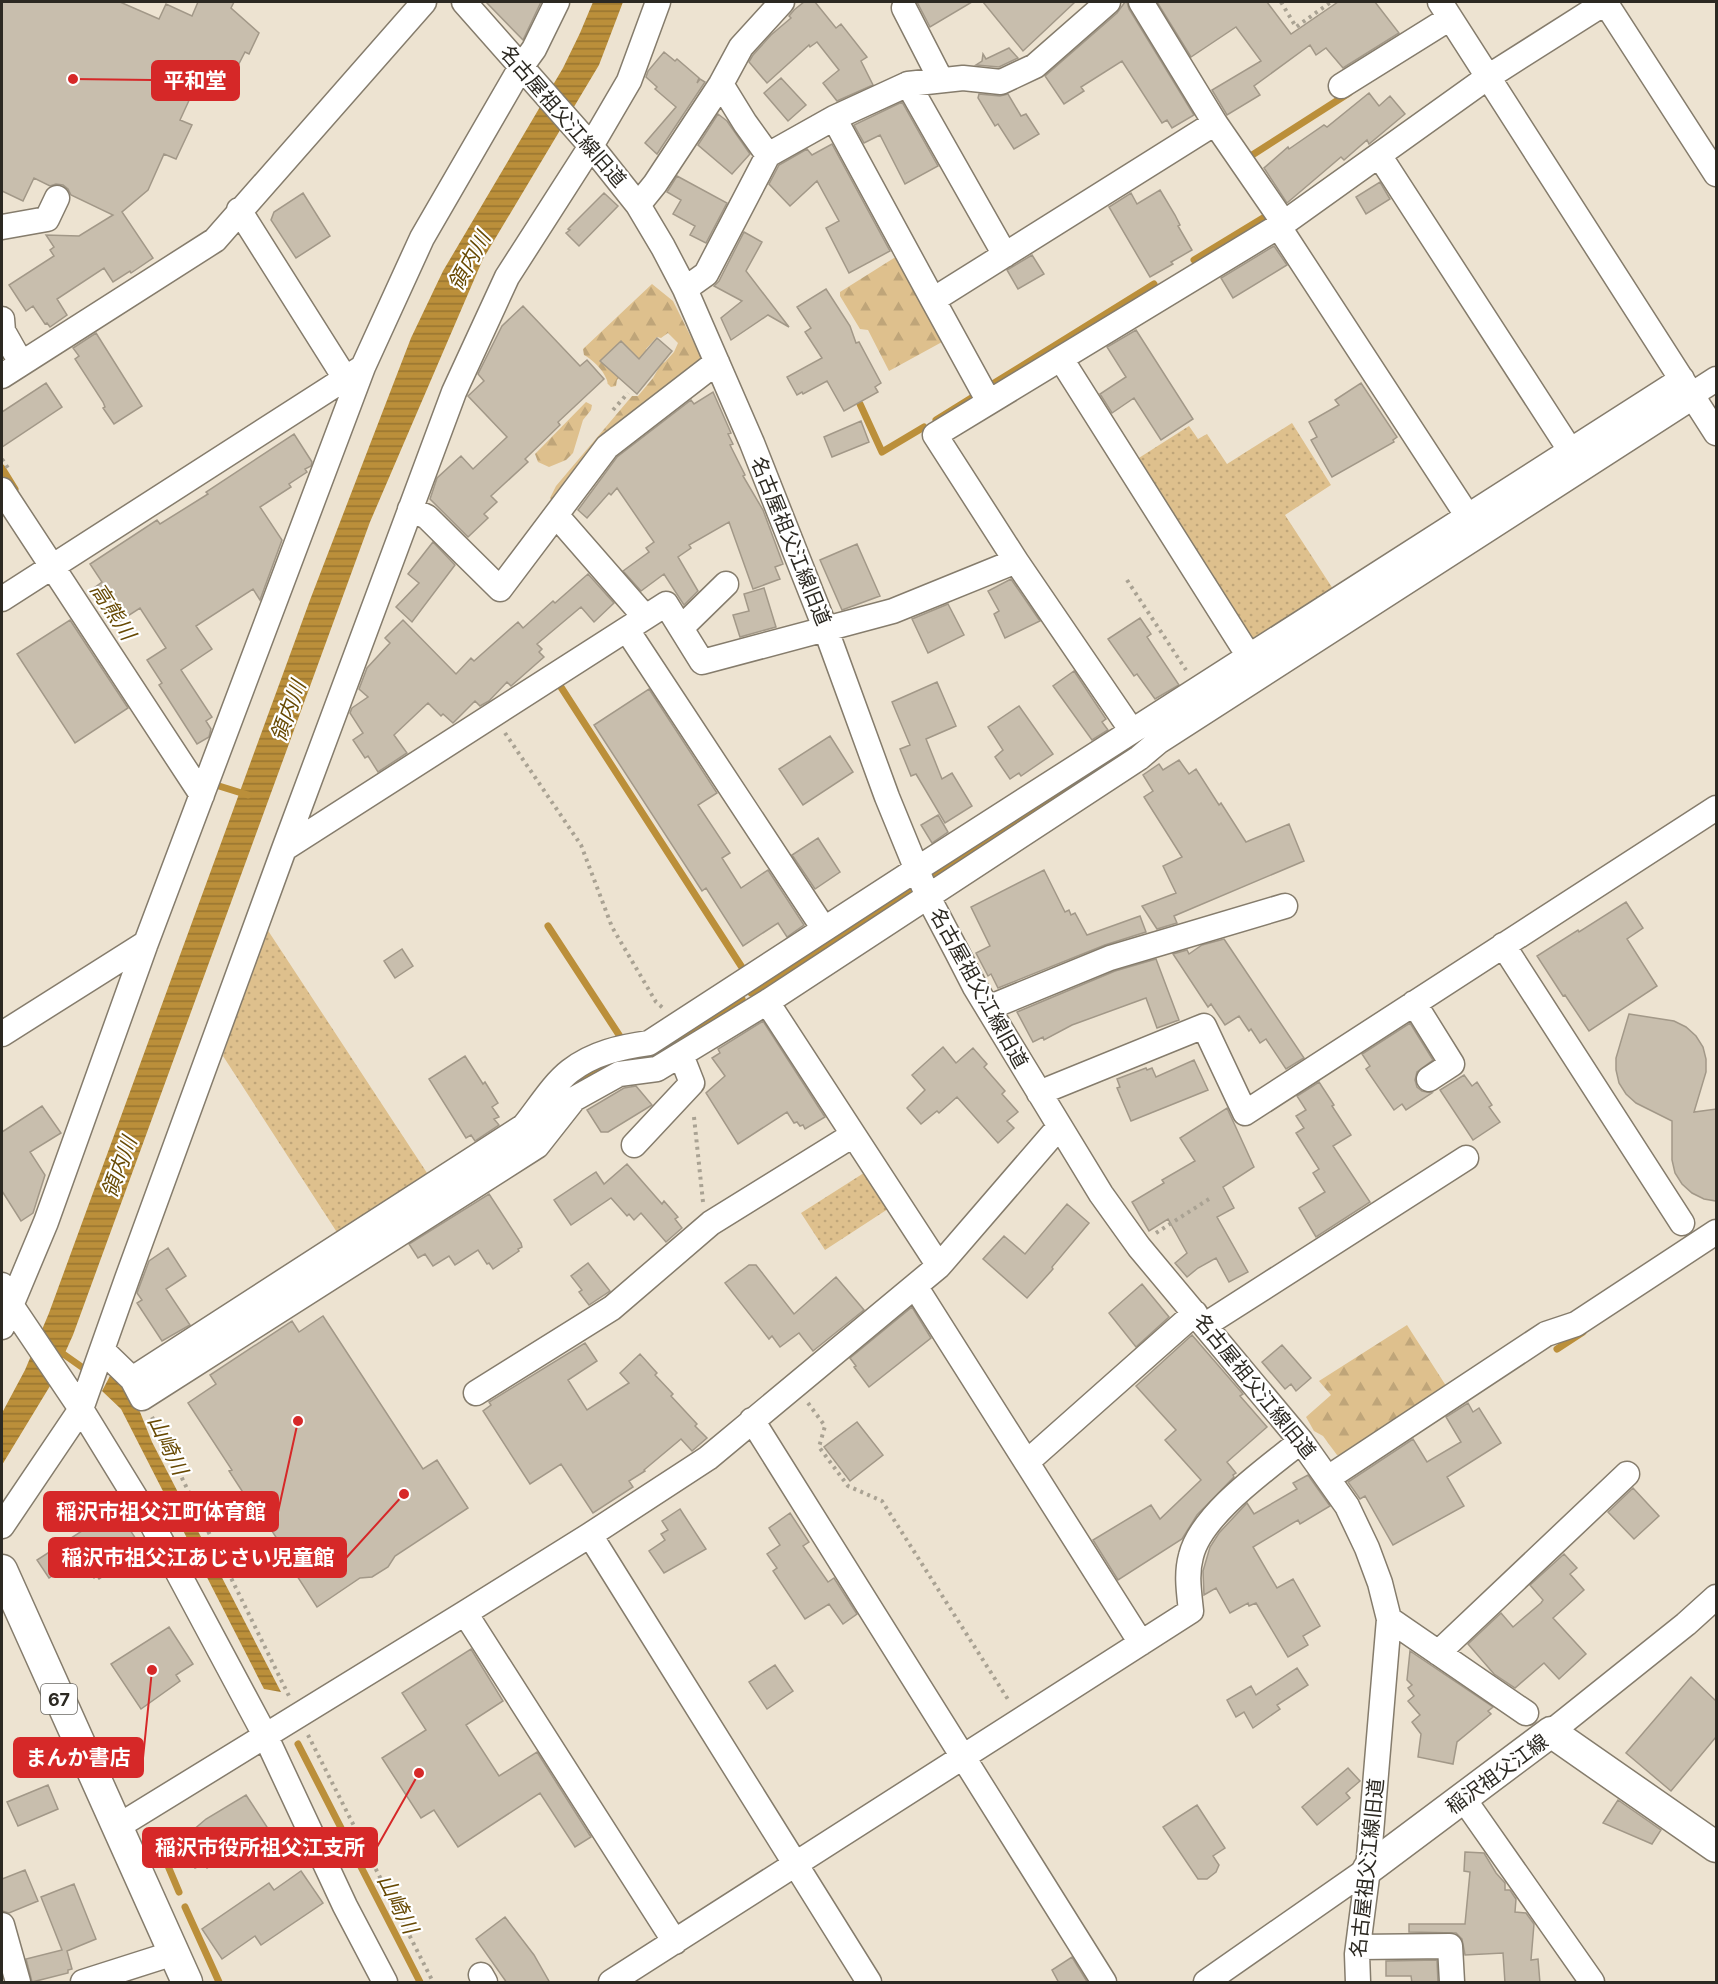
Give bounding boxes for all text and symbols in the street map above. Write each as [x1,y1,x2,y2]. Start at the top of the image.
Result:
street label: 名古屋祖父江線旧道 [495,40,631,192]
callout: 平和堂 [152,61,239,100]
text: 平和堂 [164,68,227,93]
water label: 領内川 [443,226,496,295]
street label: 名古屋祖父江線旧道 [746,453,836,629]
water label: 高熊川 [85,578,142,646]
water label: 領内川 [265,675,311,745]
street label: 名古屋祖父江線旧道 [925,903,1033,1073]
water label: 領内川 [96,1131,142,1201]
street label: 名古屋祖父江線旧道 [1189,1309,1321,1463]
water label: 山崎川 [143,1411,194,1481]
callout: 稲沢市祖父江町体育館 [44,1492,278,1531]
text: 稲沢市祖父江町体育館 [56,1499,266,1524]
callout: 稲沢市祖父江あじさい児童館 [49,1538,346,1577]
text: 稲沢市祖父江あじさい児童館 [62,1545,335,1570]
road number: 67 [41,1684,77,1714]
street label: 稲沢祖父江線 [1441,1729,1553,1819]
callout: まんか書店 [14,1738,143,1777]
text: まんか書店 [26,1745,131,1770]
street label: 名古屋祖父江線旧道 [1346,1777,1388,1959]
callout: 稲沢市役所祖父江支所 [143,1828,377,1867]
text: 稲沢市役所祖父江支所 [155,1835,365,1860]
water label: 山崎川 [373,1870,424,1940]

